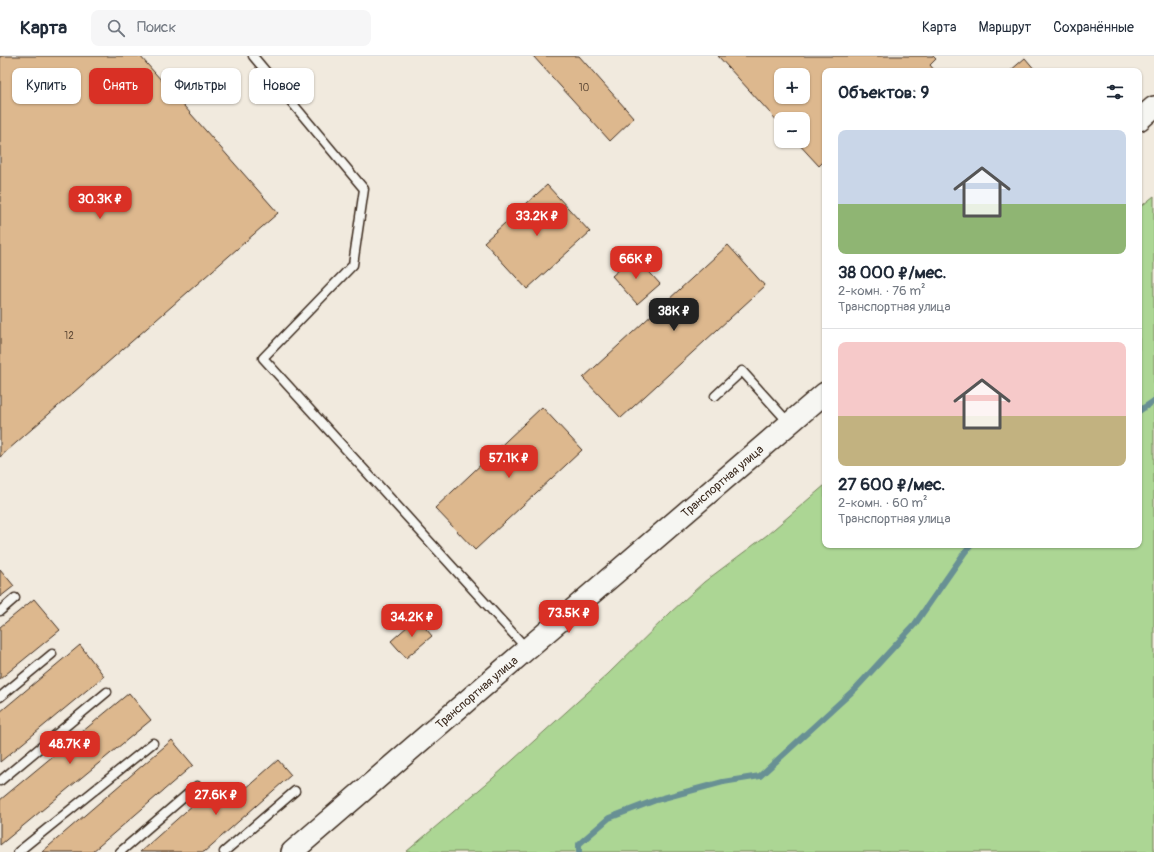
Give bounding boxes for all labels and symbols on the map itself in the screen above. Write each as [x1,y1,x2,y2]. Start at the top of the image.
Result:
house number: 10 [579,82,590,94]
pin: 30.3K ₽ [63,186,137,220]
pin: 33.2K ₽ [500,203,574,237]
pin: 66K ₽ [608,246,664,280]
pin: 38K ₽ [646,298,702,332]
house number: 12 [64,330,74,342]
street label: Транспортная улица [678,442,767,521]
pin: 57.1K ₽ [472,445,546,479]
pin: 73.5K ₽ [532,600,606,634]
pin: 34.2K ₽ [375,604,449,638]
street label: Транспортная улица [433,653,522,733]
pin: 48.7K ₽ [33,731,107,765]
pin: 27.6K ₽ [179,782,253,816]

